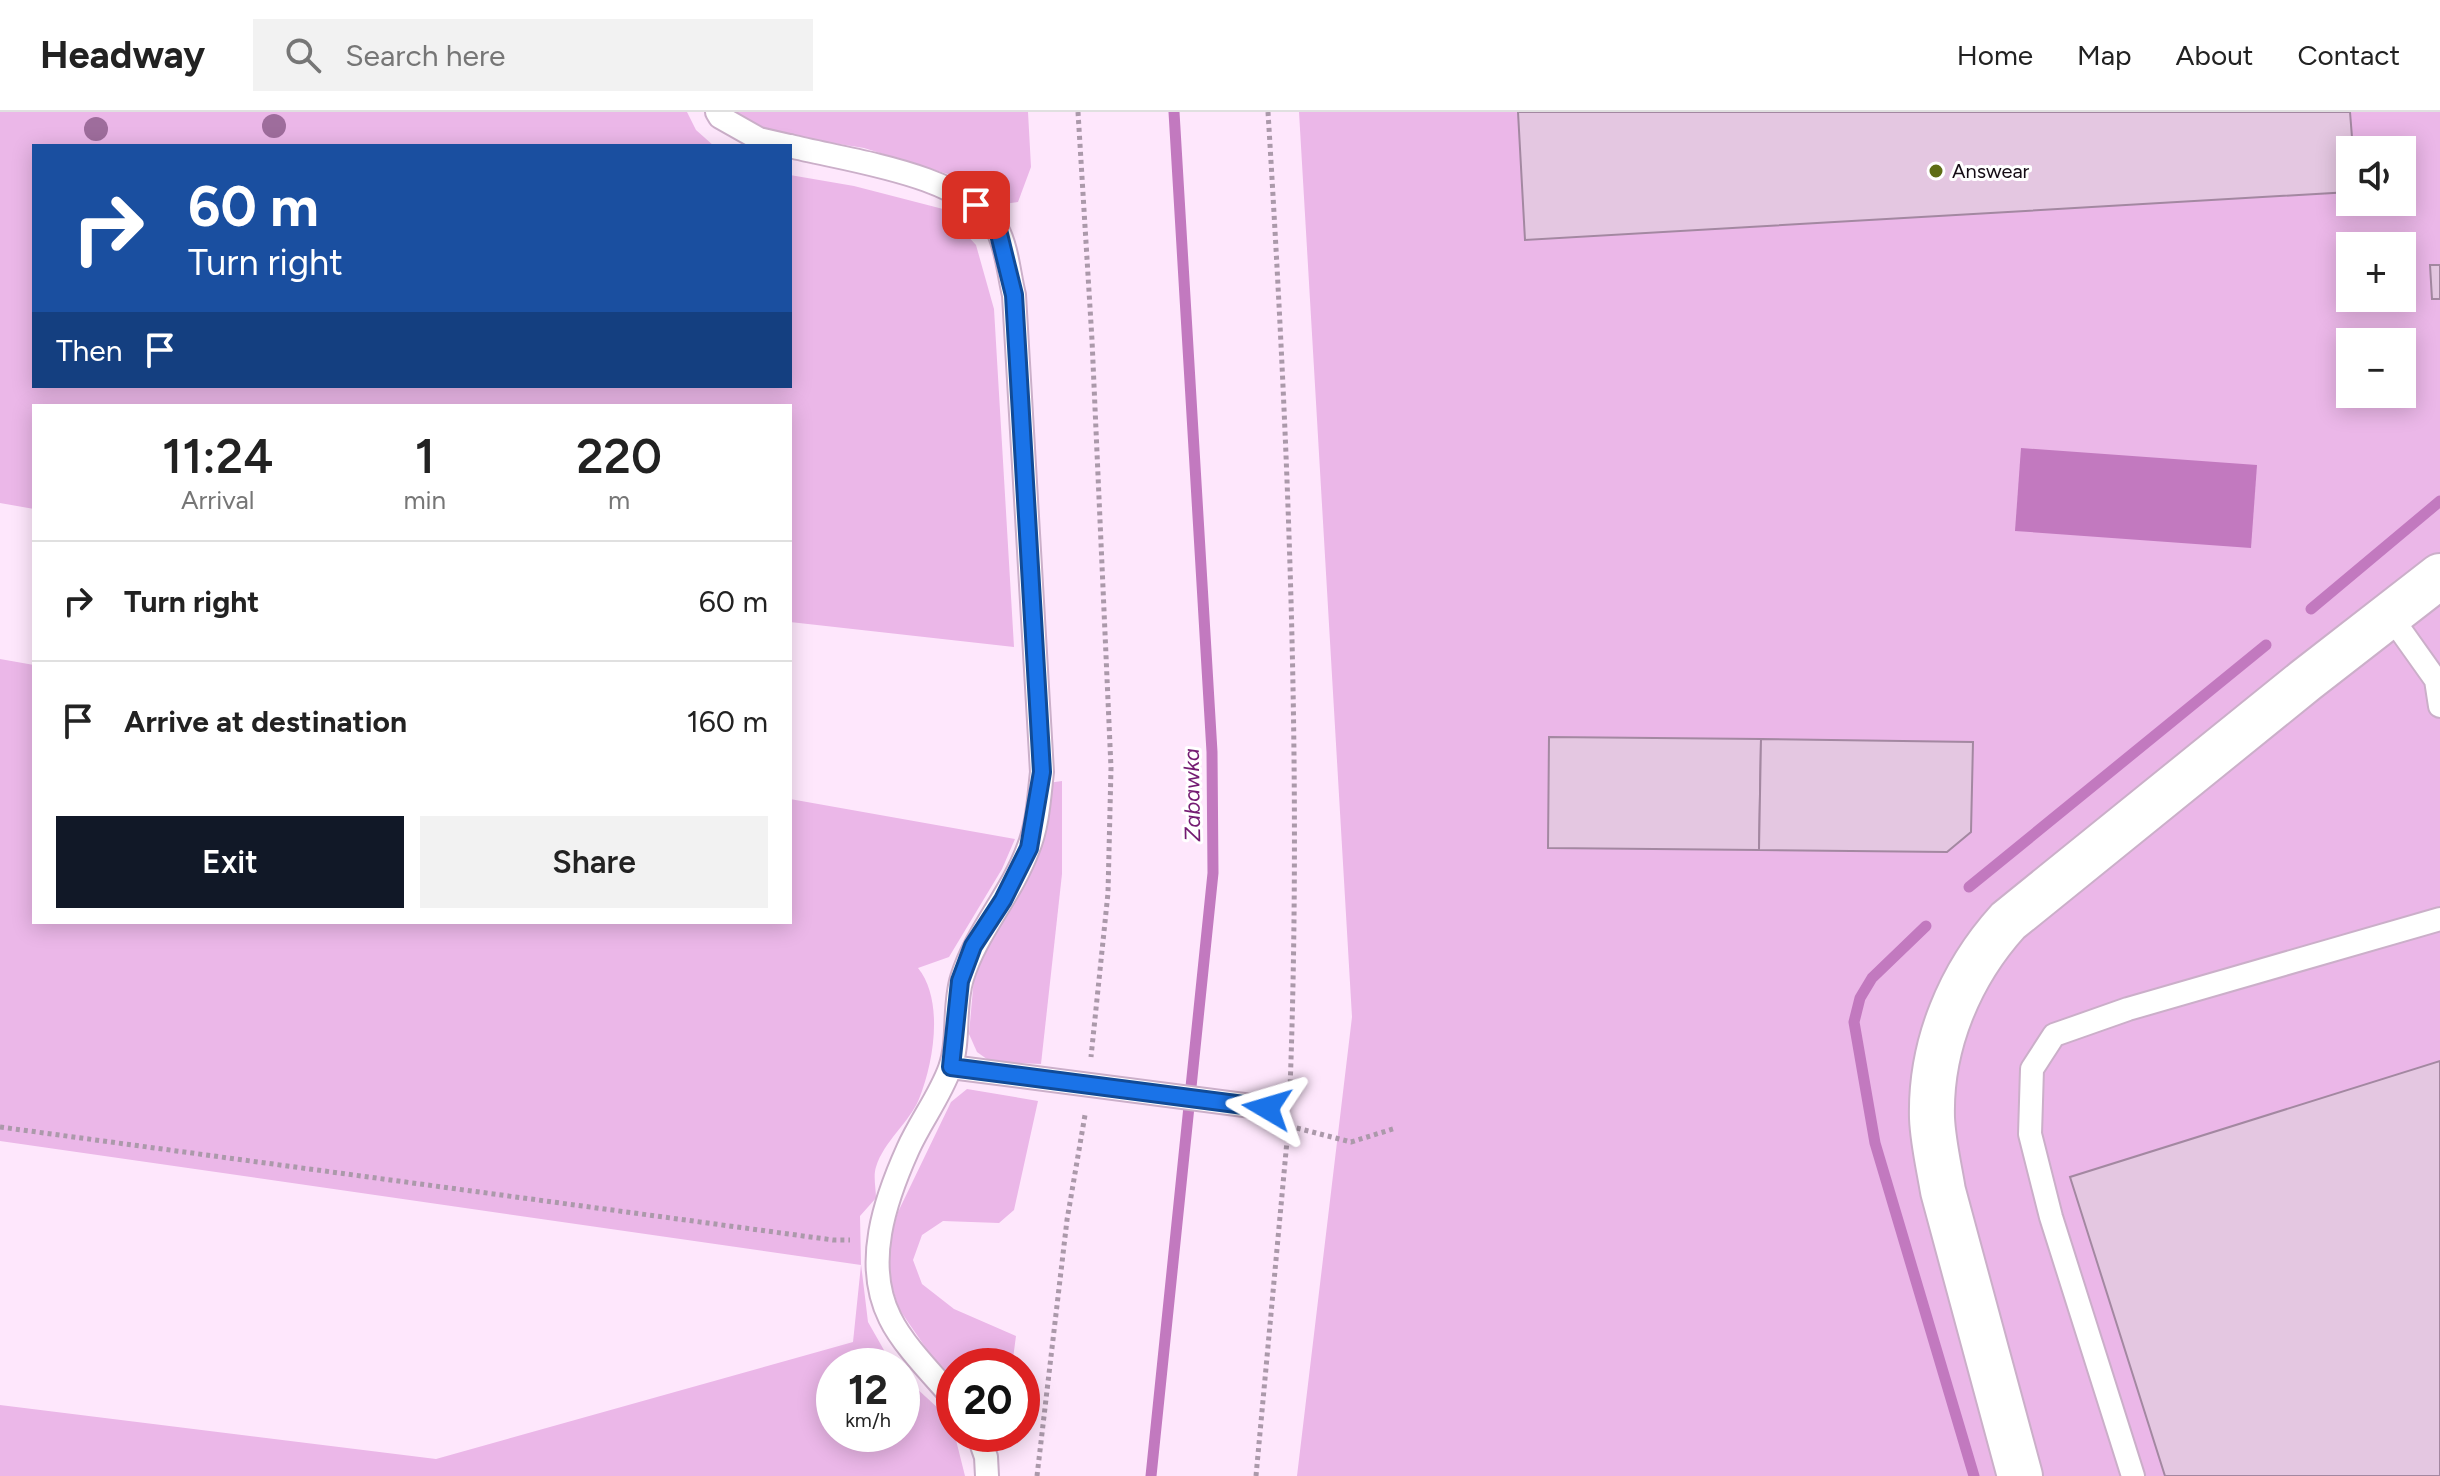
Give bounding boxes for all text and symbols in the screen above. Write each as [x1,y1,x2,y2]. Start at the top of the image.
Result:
search box [253,19,813,91]
text: Headway [40,32,205,78]
icon: search [281,33,325,77]
text: Search here [345,37,505,74]
text: Home [1957,38,2033,72]
text: Map [2077,38,2132,72]
text: About [2176,38,2253,72]
text: Contact [2297,38,2400,72]
map controls [2336,136,2416,408]
button: sound [2336,136,2416,216]
place label: Answear [1952,159,2030,183]
marker: Answear [1927,162,1945,180]
pin [942,171,1010,239]
text: 60 m [188,173,319,240]
icon: right [56,176,160,280]
icon: arrive [954,183,998,227]
button: + [2336,232,2416,312]
text: Turn right [188,241,343,284]
icon: arrive [138,328,182,372]
button: − [2336,328,2416,408]
text: Then [56,332,122,369]
text: 11:24 [162,427,273,485]
text: 1 [415,427,435,485]
text: 220 [576,427,662,485]
text: Arrival [181,484,254,516]
text: min [403,484,446,516]
text: m [608,484,630,516]
icon: right [56,579,100,623]
text: Turn right [124,583,259,620]
text: 60 m [699,583,768,620]
icon: arrive [56,699,100,743]
text: Arrive at destination [124,703,407,740]
text: 160 m [686,703,768,740]
water label: Zabawka [1178,748,1206,842]
button: Exit [56,816,404,908]
button: Share [420,816,768,908]
position arrow [1225,1066,1309,1150]
speed limit sign: 20 [936,1348,1040,1452]
text: 12 [848,1366,888,1414]
text: km/h [845,1408,891,1432]

